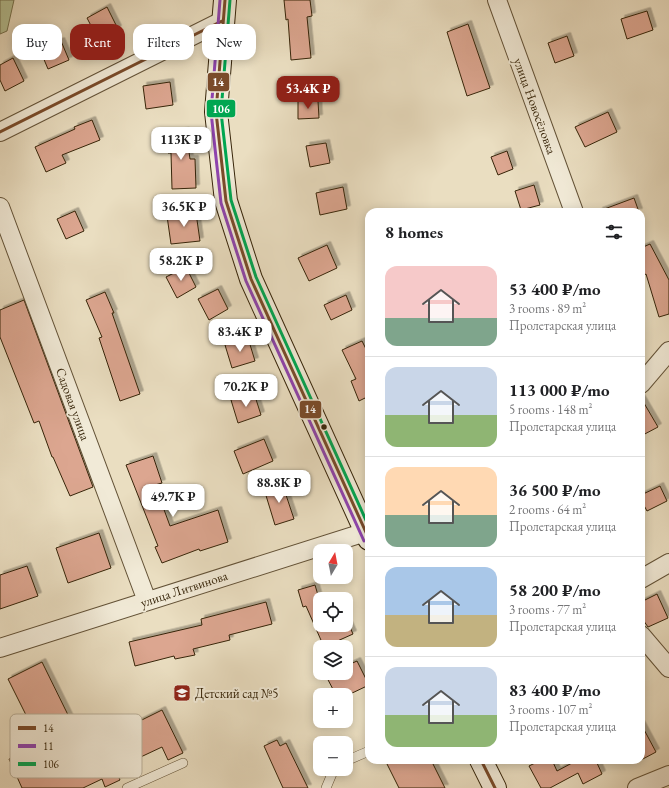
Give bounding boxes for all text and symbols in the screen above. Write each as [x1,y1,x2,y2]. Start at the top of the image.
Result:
chip: Buy [12,24,62,60]
chip: Rent [70,24,125,60]
chip: Filters [133,24,194,60]
chip: New [202,24,256,60]
street label: улица Новосёловка [510,55,561,157]
line badge: 14 [207,72,230,92]
text: 14 [212,75,224,89]
pin: 53.4K ₽ [271,76,345,110]
text: 53.4K ₽ [286,80,330,97]
line badge: 106 [206,99,236,118]
text: 106 [212,102,230,116]
pin: 113K ₽ [148,127,214,161]
text: 113K ₽ [160,131,202,148]
pin: 36.5K ₽ [147,194,221,228]
text: 36.5K ₽ [162,198,206,215]
text: 8 homes [385,221,443,243]
icon: filters [603,221,625,243]
pin: 58.2K ₽ [144,248,218,282]
text: 58.2K ₽ [159,252,203,269]
text: 53 400 ₽/mo [509,278,601,300]
icon: home [417,282,465,330]
text: 3 rooms · 89 m² [509,300,586,317]
text: Пролетарская улица [509,317,616,334]
pin: 83.4K ₽ [203,319,277,353]
text: 83.4K ₽ [218,323,262,340]
street label: Садовая улица [52,365,94,443]
pin: 70.2K ₽ [209,374,283,408]
text: 70.2K ₽ [224,378,268,395]
text: 113 000 ₽/mo [509,379,610,401]
icon: home [417,383,465,431]
line badge: 14 [299,400,322,419]
text: 5 rooms · 148 m² [509,401,593,418]
text: 14 [304,402,316,416]
text: Пролетарская улица [509,418,616,435]
unlabelled marker [319,422,329,432]
pin: 88.8K ₽ [242,470,316,504]
text: 88.8K ₽ [257,474,301,491]
text: 36 500 ₽/mo [509,479,601,501]
icon: home [417,483,465,531]
pin: 49.7K ₽ [136,484,210,518]
text: 49.7K ₽ [151,488,195,505]
text: 2 rooms · 64 m² [509,501,586,518]
text: Пролетарская улица [509,518,616,535]
north arrow [313,544,353,584]
map controls [313,544,353,776]
street label: улица Литвинова [138,567,231,611]
text: 58 200 ₽/mo [509,579,601,601]
icon: home [417,583,465,631]
button: locate [313,592,353,632]
text: 3 rooms · 77 m² [509,601,586,618]
text: Пролетарская улица [509,618,616,635]
button: layers [313,640,353,680]
text: 83 400 ₽/mo [509,679,601,701]
school or university icon: Детский сад №5 [172,683,192,703]
icon: home [417,683,465,731]
place label: Детский сад №5 [195,685,279,702]
button: + [313,688,353,728]
text: 3 rooms · 107 m² [509,701,593,718]
legend [10,714,142,778]
text: Пролетарская улица [509,718,616,735]
text: 14 [43,721,54,735]
button: − [313,736,353,776]
text: 11 [43,739,54,753]
text: 106 [43,757,60,771]

